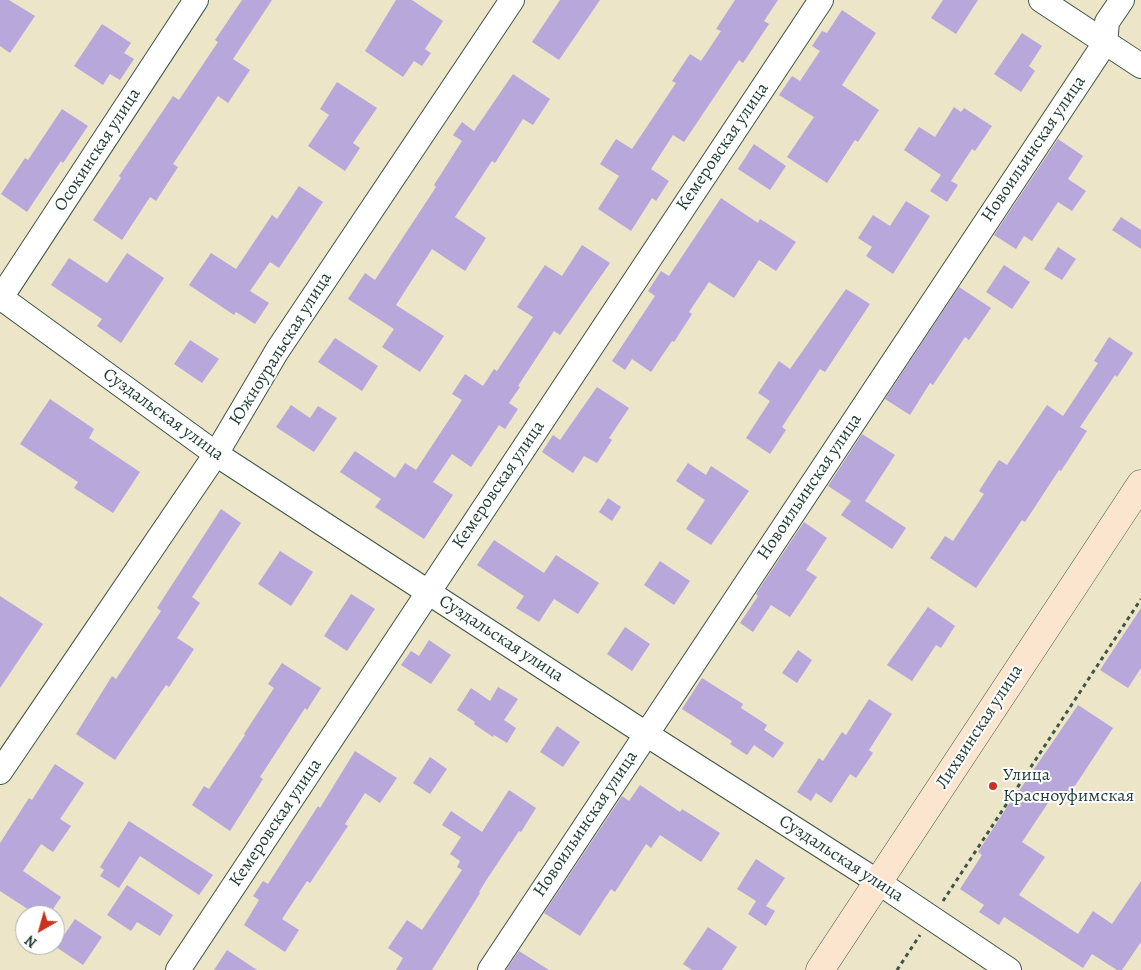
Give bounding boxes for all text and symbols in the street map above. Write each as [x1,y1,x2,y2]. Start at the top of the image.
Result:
street label: Новоильинская улица [977,72,1091,226]
street label: Кемеровская улица [672,79,774,215]
street label: Осокинская улица [50,84,146,216]
street label: Южноуральская улица [225,268,337,430]
street label: Суздальская улица [98,364,228,466]
street label: Новоильинская улица [753,410,867,564]
street label: Кемеровская улица [448,417,550,553]
street label: Суздальская улица [435,591,567,687]
street label: Лихвинская улица [932,661,1028,793]
street label: Новоильинская улица [529,747,643,901]
street label: Кемеровская улица [225,755,327,891]
place label: Улица Красноуфимская [1003,765,1134,808]
marker: Улица Красноуфимская [987,780,999,792]
street label: Суздальская улица [775,811,907,907]
north arrow [15,905,65,955]
text: N [21,931,41,952]

